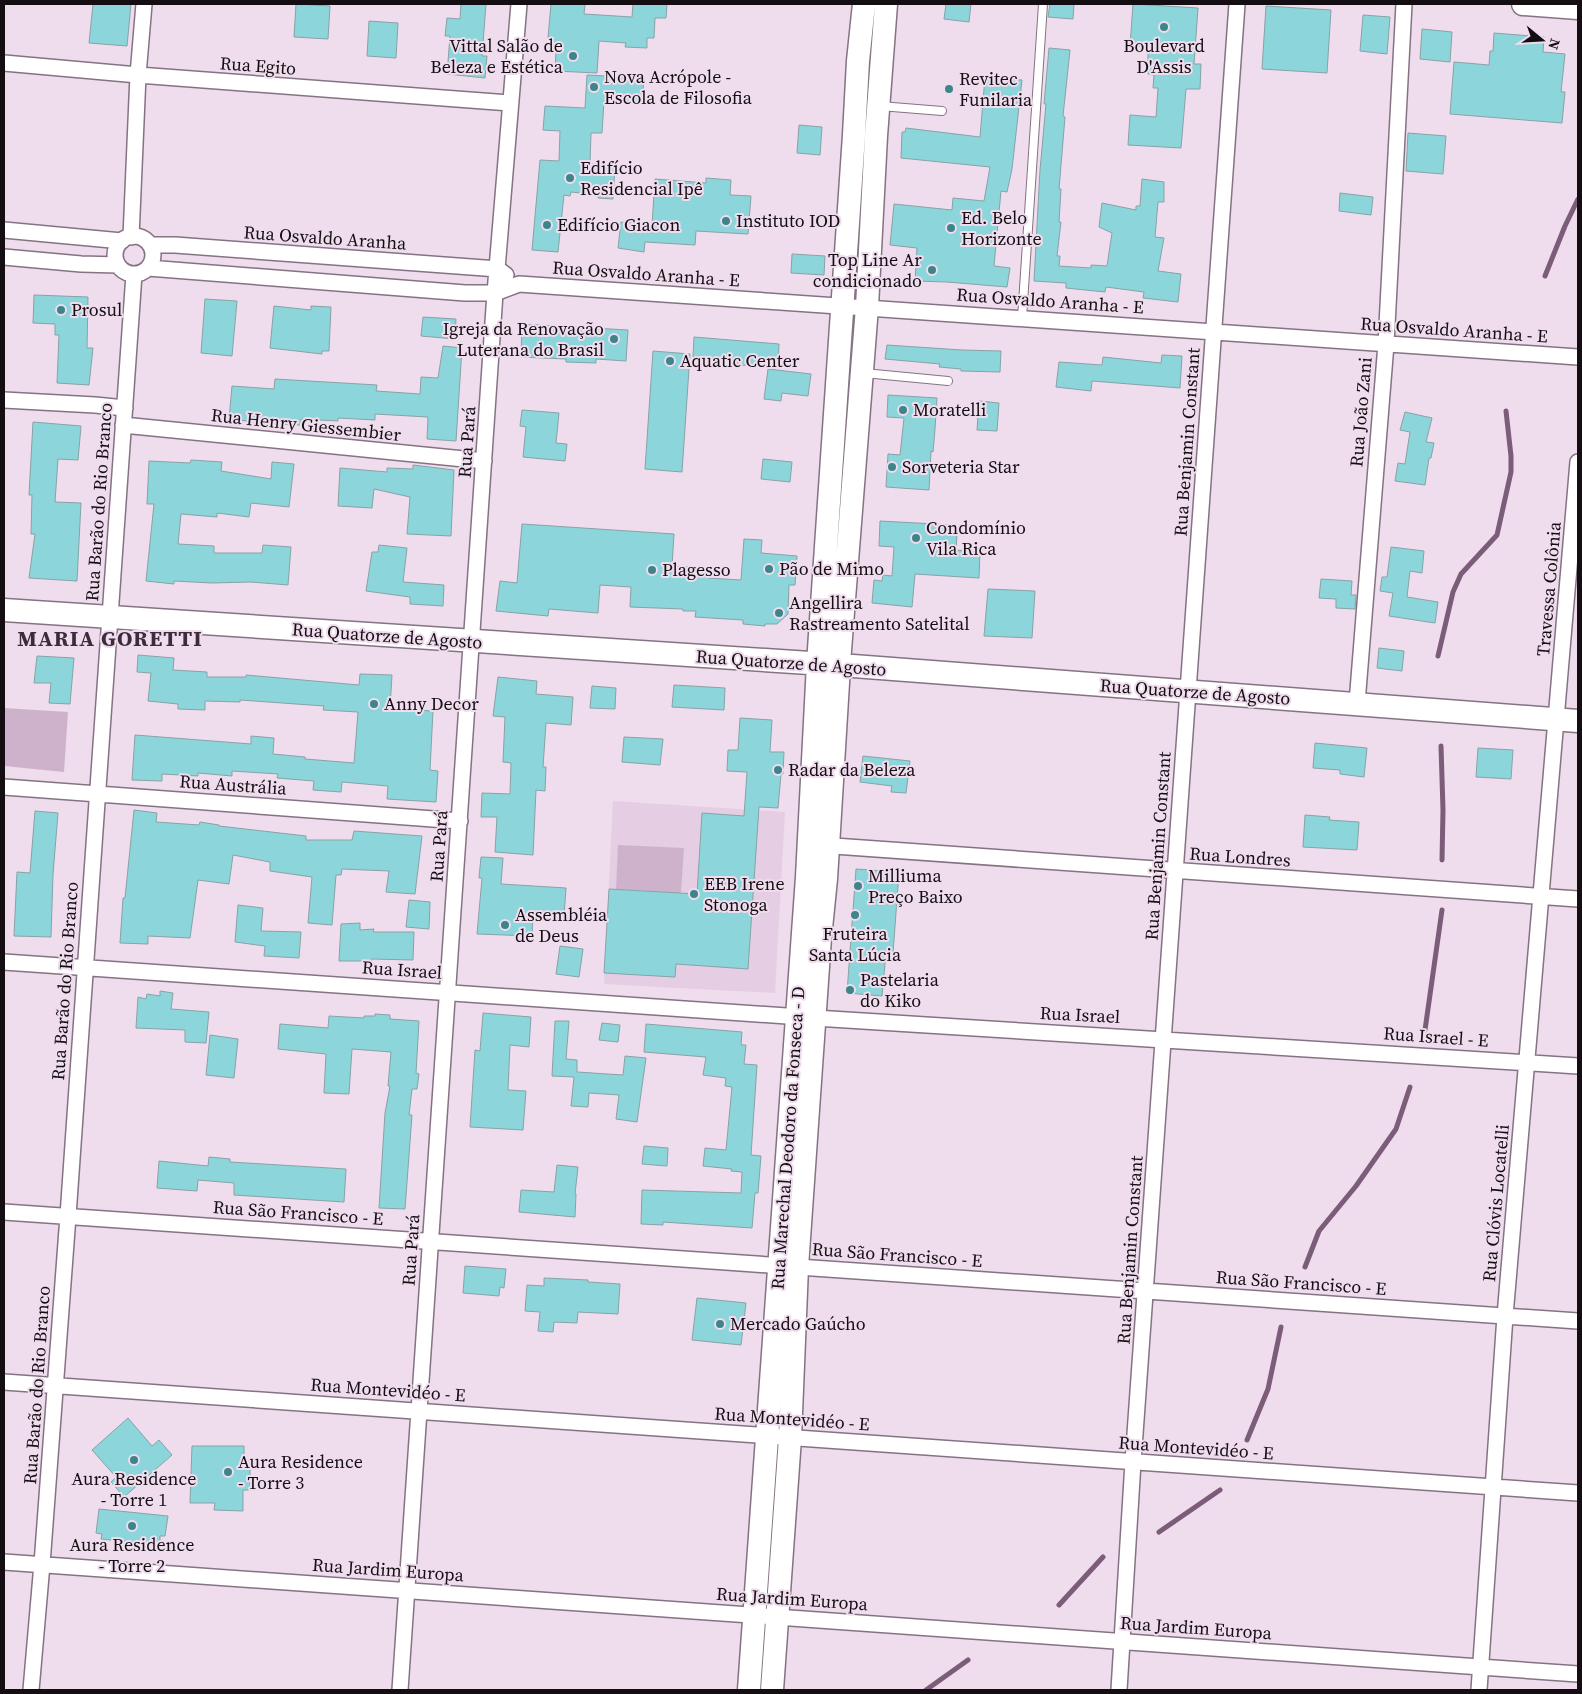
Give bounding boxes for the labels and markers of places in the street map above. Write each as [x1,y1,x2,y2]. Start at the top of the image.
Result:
marker: Boulevard D'Assis [1158,21,1170,33]
place label: Vittal Salão de Beleza e Estética [430,33,564,79]
place label: Boulevard D'Assis [1123,33,1205,79]
marker: Vittal Salão de Beleza e Estética [567,50,579,62]
place label: Nova Acrópole - Escola de Filosofia [604,64,753,110]
place label: Revitec Funilaria [959,66,1033,112]
marker: Nova Acrópole - Escola de Filosofia [588,81,600,93]
marker: Revitec Funilaria [943,83,955,95]
place label: Edifício Residencial Ipê [580,155,703,201]
marker: Edifício Residencial Ipê [564,172,576,184]
place label: Ed. Belo Horizonte [961,205,1042,251]
place label: Instituto IOD [736,208,840,233]
place label: Edifício Giacon [557,212,680,237]
marker: Instituto IOD [720,215,732,227]
marker: Edifício Giacon [541,219,553,231]
marker: Ed. Belo Horizonte [945,222,957,234]
place label: Top Line Ar condicionado [813,247,922,293]
marker: Top Line Ar condicionado [926,264,938,276]
place label: Prosul [71,297,122,322]
marker: Prosul [55,304,67,316]
place label: Igreja da Renovação Luterana do Brasil [443,316,604,362]
marker: Igreja da Renovação Luterana do Brasil [608,333,620,345]
place label: Aquatic Center [680,348,800,373]
marker: Aquatic Center [664,355,676,367]
place label: Moratelli [913,397,986,422]
marker: Moratelli [897,404,909,416]
place label: Sorveteria Star [902,454,1020,479]
marker: Sorveteria Star [886,461,898,473]
place label: Condomínio Vila Rica [926,515,1026,561]
marker: Condomínio Vila Rica [910,532,922,544]
place label: Pão de Mimo [779,556,884,581]
place label: Plagesso [662,557,731,582]
marker: Pão de Mimo [763,563,775,575]
marker: Plagesso [646,564,658,576]
place label: Angellira Rastreamento Satelital [789,590,970,636]
marker: Angellira Rastreamento Satelital [773,607,785,619]
place label: Anny Decor [384,691,479,716]
marker: Anny Decor [368,698,380,710]
place label: Radar da Beleza [788,757,916,782]
marker: Radar da Beleza [772,764,784,776]
place label: Milliuma Preço Baixo [868,863,963,909]
place label: EEB Irene Stonoga [704,871,785,917]
marker: Milliuma Preço Baixo [852,880,864,892]
marker: EEB Irene Stonoga [688,888,700,900]
place label: Assembléia de Deus [515,902,608,948]
marker: Fruteira Santa Lúcia [849,909,861,921]
marker: Assembléia de Deus [499,919,511,931]
place label: Fruteira Santa Lúcia [809,921,902,967]
place label: Pastelaria do Kiko [860,967,940,1013]
marker: Pastelaria do Kiko [844,984,856,996]
place label: Mercado Gaúcho [730,1311,866,1336]
marker: Mercado Gaúcho [714,1318,726,1330]
place label: Aura Residence - Torre 3 [238,1449,363,1495]
marker: Aura Residence - Torre 1 [128,1454,140,1466]
place label: Aura Residence - Torre 1 [72,1466,197,1512]
marker: Aura Residence - Torre 3 [222,1466,234,1478]
marker: Aura Residence - Torre 2 [126,1520,138,1532]
place label: Aura Residence - Torre 2 [70,1532,195,1578]

